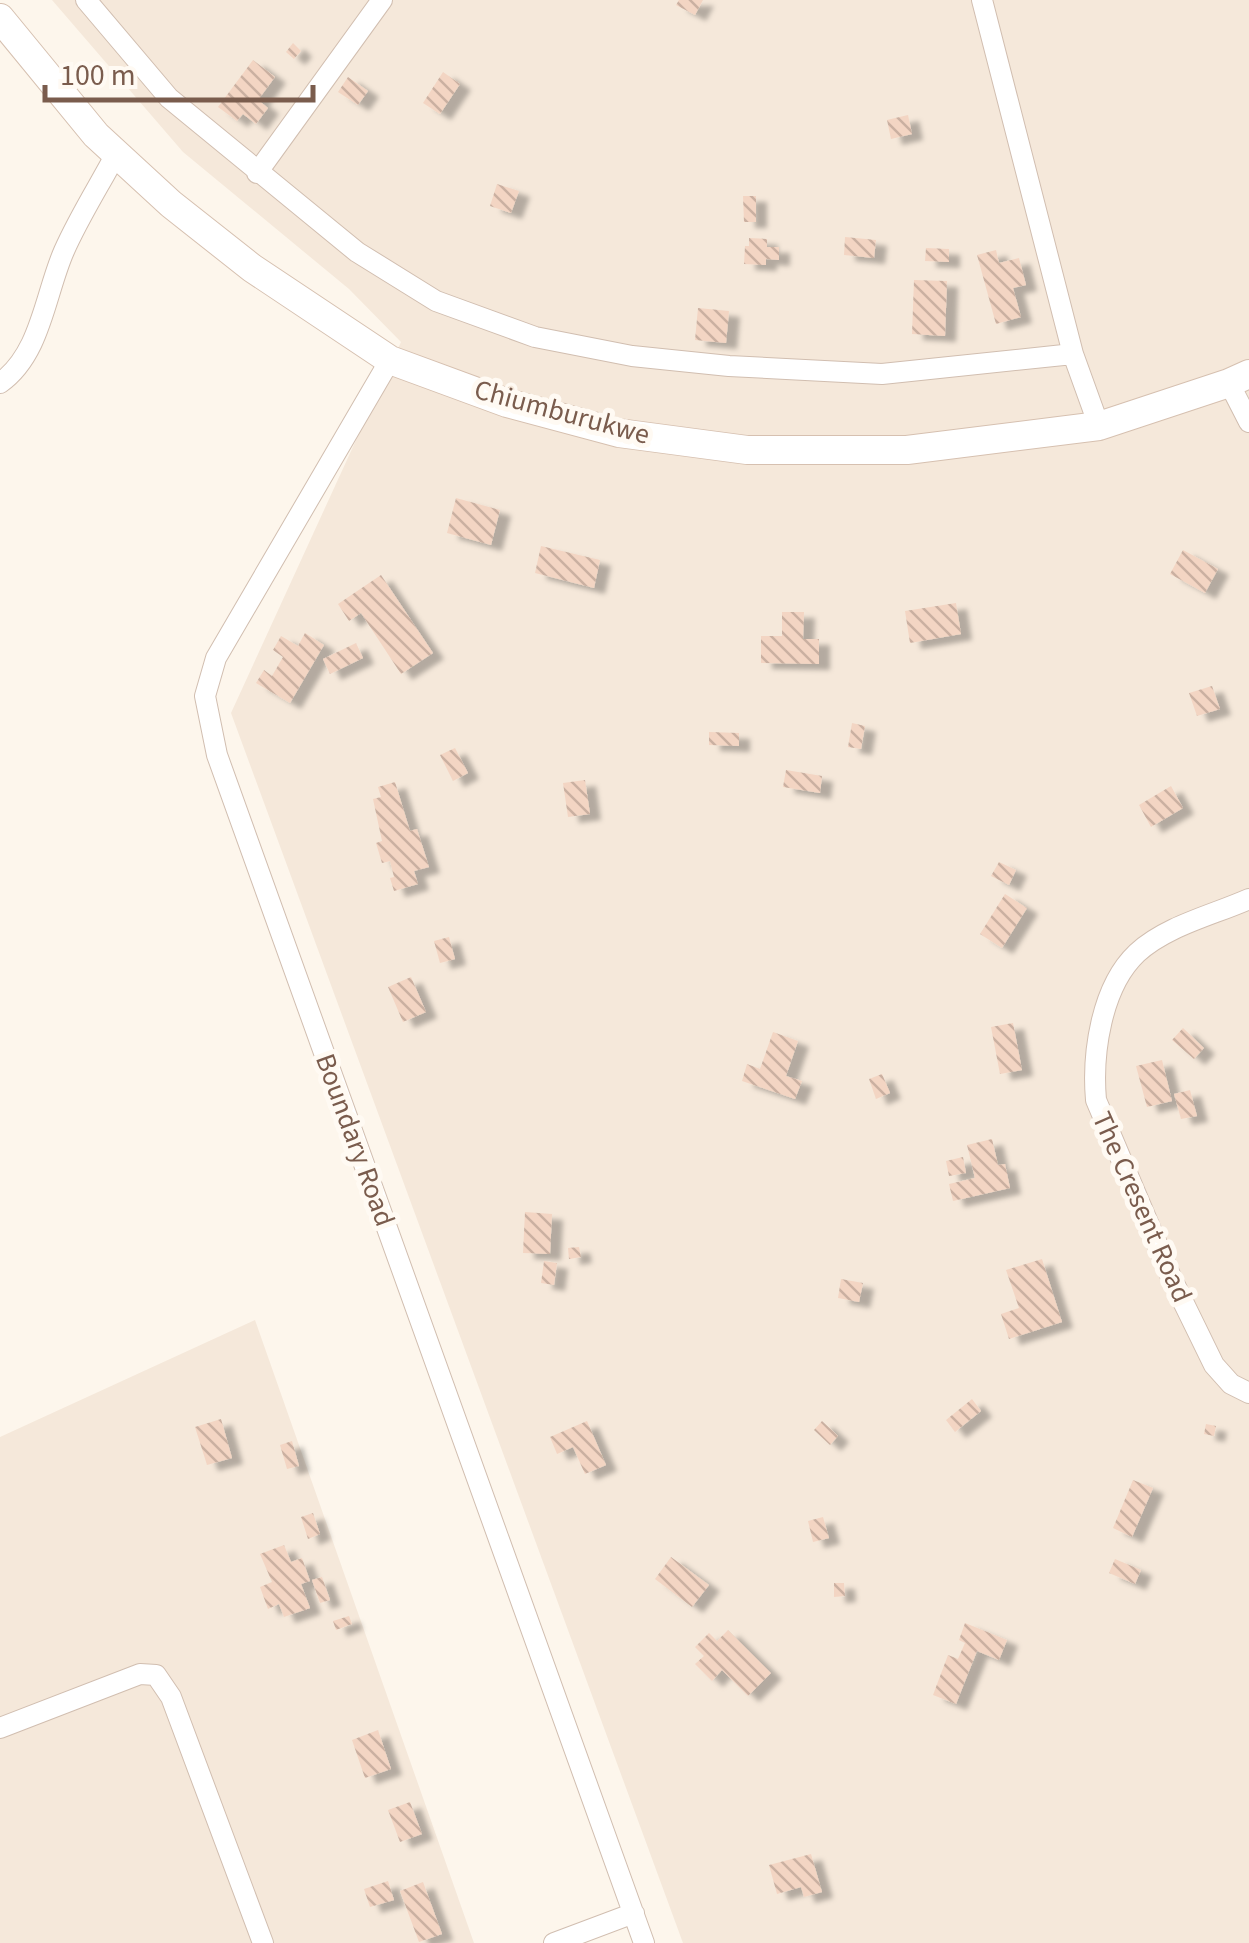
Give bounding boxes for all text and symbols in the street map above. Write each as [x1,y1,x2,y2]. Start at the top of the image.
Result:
scale bar [45,40,312,102]
text: 100 m [60,54,136,97]
street label: Chiumburukwe [470,369,654,455]
street label: Boundary Road [305,1048,405,1232]
street label: The Cresent Road [1082,1105,1202,1309]

